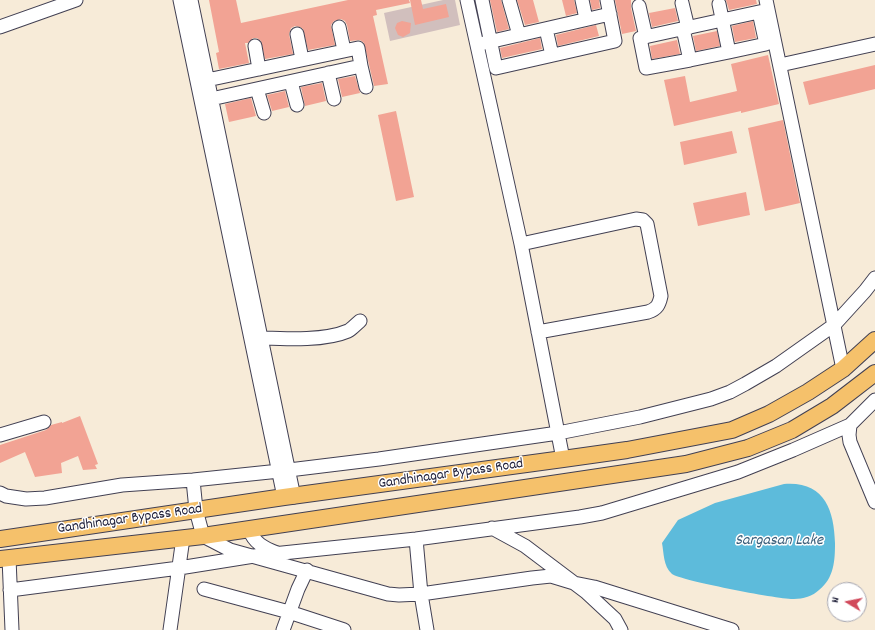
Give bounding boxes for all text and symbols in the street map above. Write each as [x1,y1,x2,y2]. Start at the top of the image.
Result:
street label: Gandhinagar Bypass Road [377,456,525,494]
street label: Gandhinagar Bypass Road [56,501,204,539]
water label: Sargasan Lake [735,532,823,552]
north arrow [827,582,867,622]
text: N [828,596,845,604]

